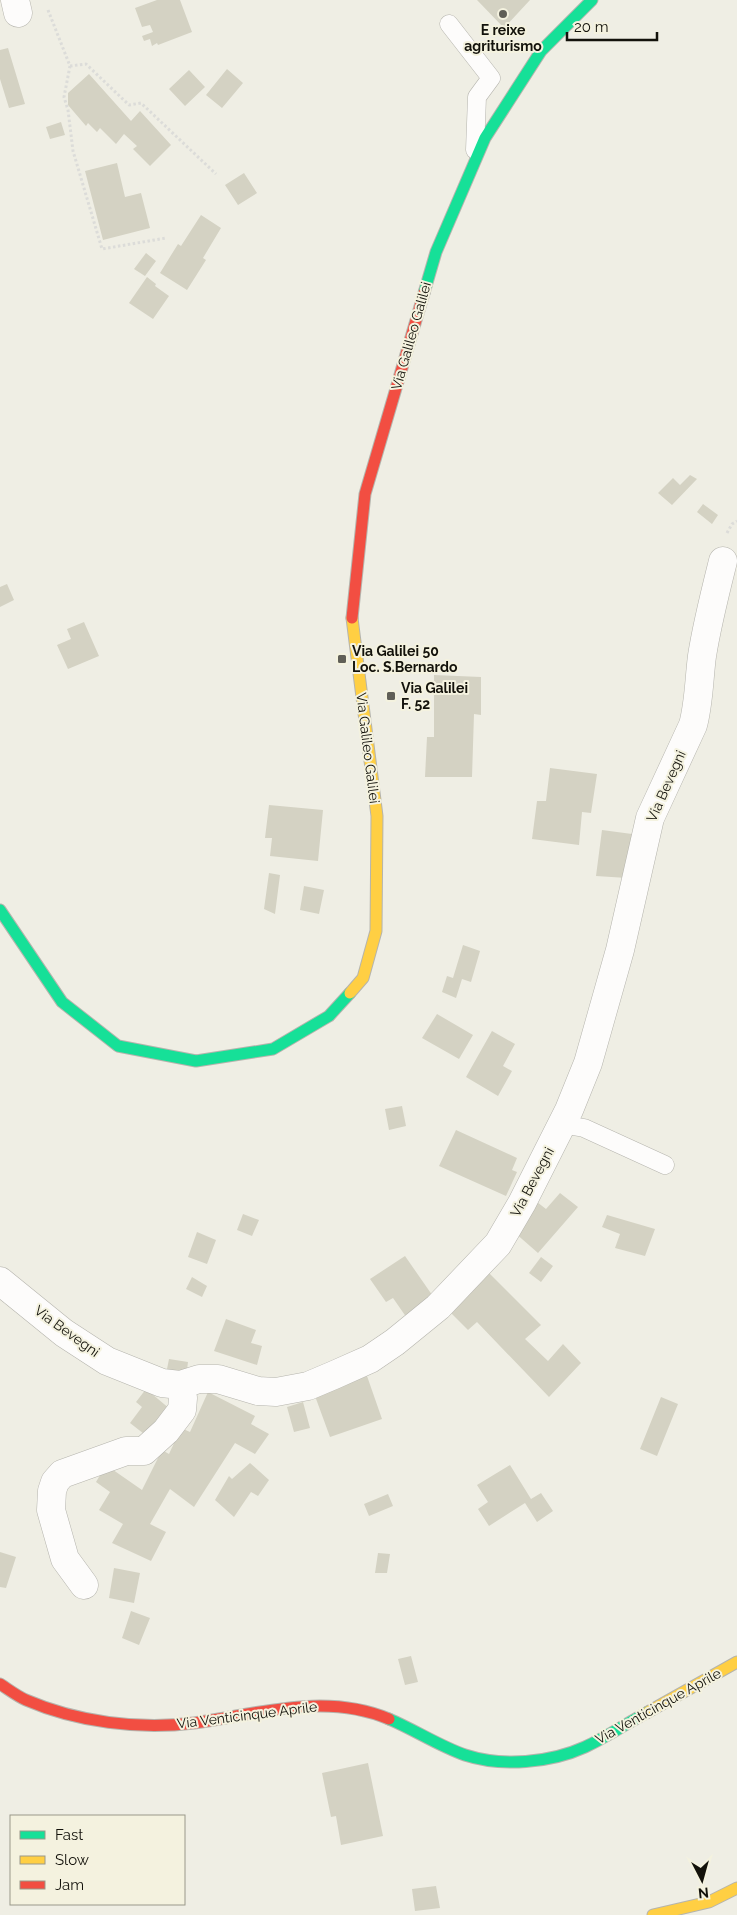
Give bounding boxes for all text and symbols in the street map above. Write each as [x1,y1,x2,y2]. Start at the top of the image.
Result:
marker: E reixe agriturismo [497,8,509,20]
scale bar [567,10,657,42]
text: 20 m [574,18,609,36]
place label: E reixe agriturismo [464,22,542,54]
street label: Via Galileo Galilei [388,280,434,392]
place label: Via Galilei 50 Loc. S.Bernardo [352,643,458,675]
marker: Via Galilei 50 Loc. S.Bernardo [336,653,348,665]
place label: Via Galilei F. 52 [401,680,468,712]
marker: Via Galilei F. 52 [385,690,397,702]
street label: Via Galileo Galilei [353,692,383,804]
street label: Via Bevegni [643,748,689,824]
street label: Via Bevegni [507,1145,557,1219]
street label: Via Bevegni [31,1302,103,1360]
street label: Via Venticinque Aprile [592,1665,724,1747]
street label: Via Venticinque Aprile [176,1698,318,1732]
legend [10,1815,185,1905]
text: Fast [55,1826,83,1844]
text: Slow [55,1851,89,1869]
north arrow [677,1855,727,1905]
text: Jam [55,1876,84,1894]
text: N [697,1884,710,1901]

